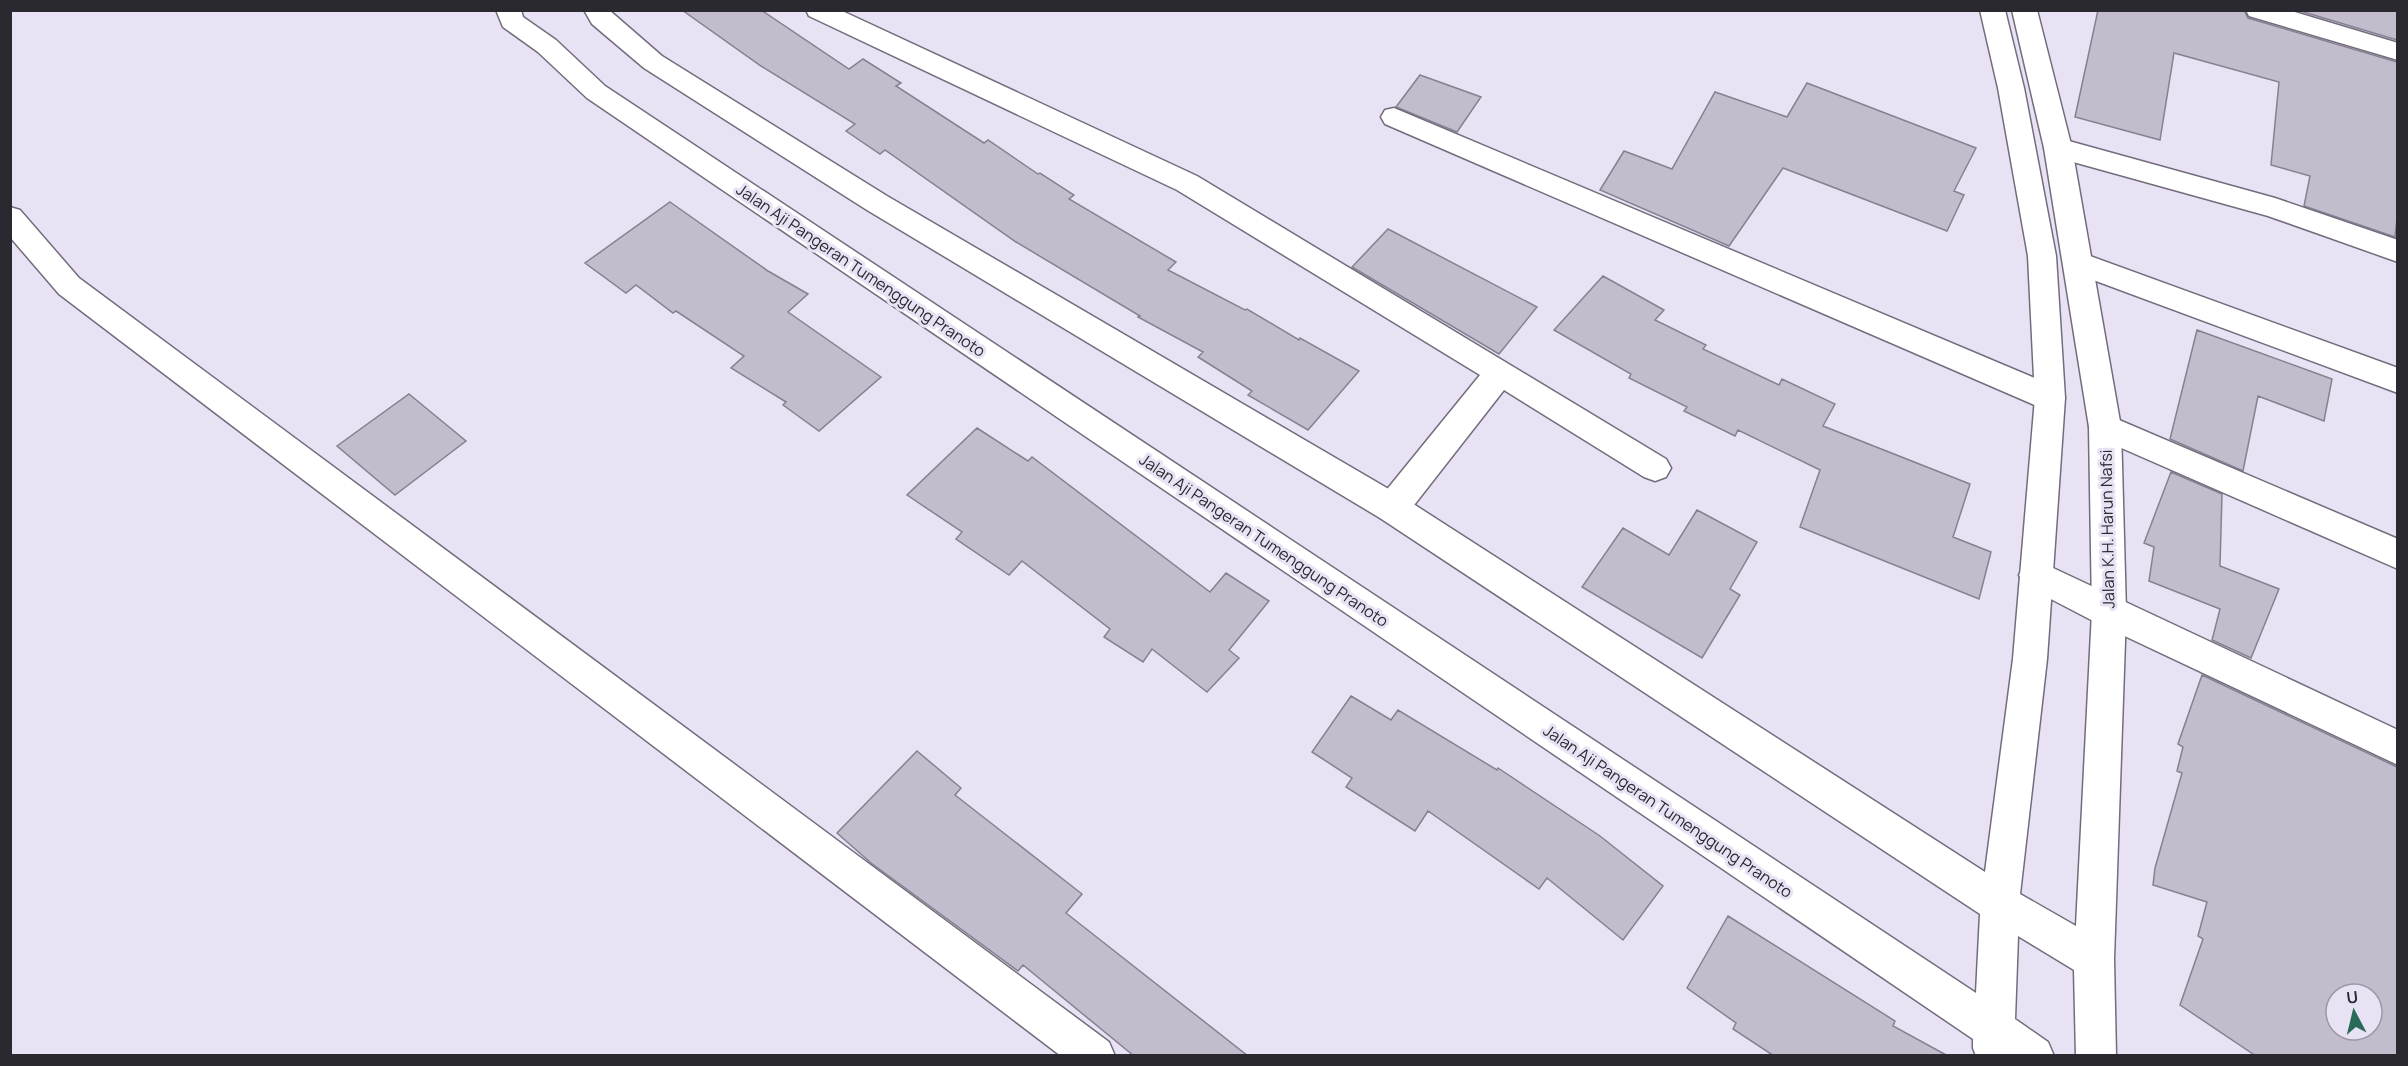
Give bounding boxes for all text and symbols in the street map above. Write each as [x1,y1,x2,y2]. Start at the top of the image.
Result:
street label: Jalan Aji Pangeran Tumenggung Pranoto [732,178,990,362]
street label: Jalan Aji Pangeran Tumenggung Pranoto [1135,448,1393,632]
street label: Jalan K.H. Harun Nafsi [2095,449,2119,609]
street label: Jalan Aji Pangeran Tumenggung Pranoto [1539,719,1797,903]
north arrow [2324,982,2384,1042]
text: U [2345,985,2359,1009]

